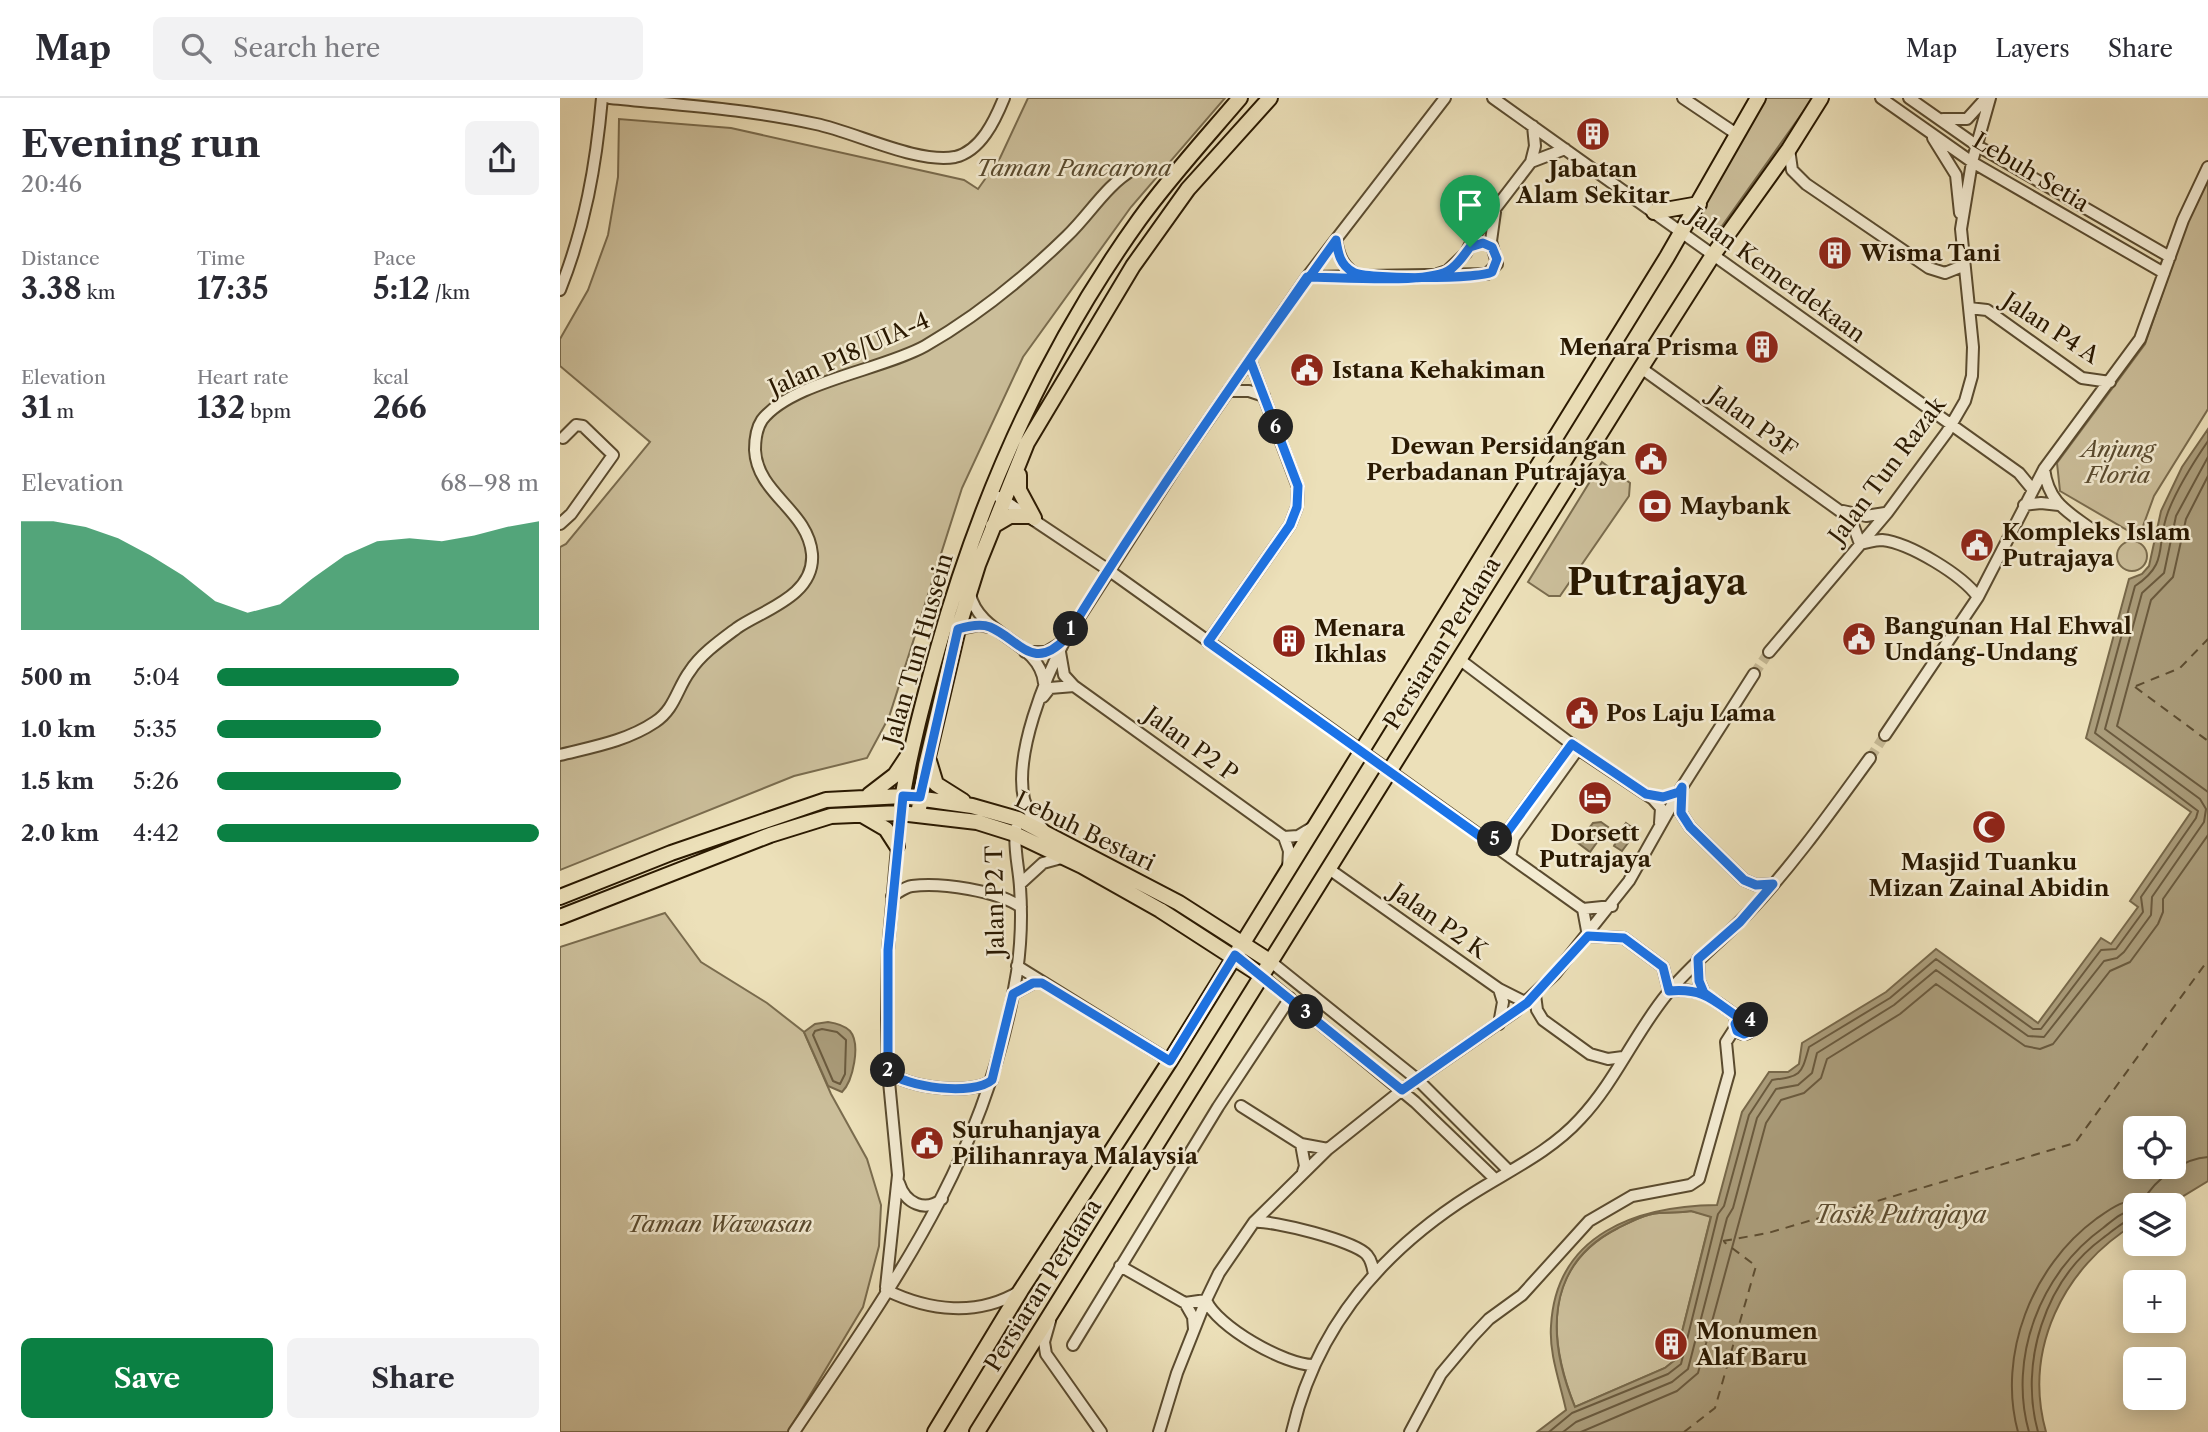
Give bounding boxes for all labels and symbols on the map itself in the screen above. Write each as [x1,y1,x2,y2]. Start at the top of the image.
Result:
building icon: Jabatan Alam Sekitar [1574,115,1612,153]
street label: Lebuh Setia [1968,126,2095,218]
park label: Taman Pancarona [976,154,1172,182]
place label: Jabatan Alam Sekitar [1515,155,1670,209]
pin [1440,175,1500,247]
street label: Jalan Kemerdekaan [1681,200,1871,349]
building icon: Wisma Tani [1816,234,1854,272]
place label: Wisma Tani [1859,239,2001,267]
street label: Jalan P4 A [1995,285,2105,370]
street label: Jalan P18/UIA-4 [762,306,934,403]
building icon: Menara Prisma [1743,328,1781,366]
place label: Menara Prisma [1559,333,1739,361]
public building icon: Istana Kehakiman [1288,351,1326,389]
place label: Istana Kehakiman [1332,356,1545,384]
street label: Jalan P3F [1701,379,1803,463]
street label: Jalan Tun Razak [1821,390,1952,551]
pin: 6 [1258,410,1294,444]
place label: Dewan Persidangan Perbadanan Putrajaya [1366,432,1627,486]
park label: Anjung Floria [2078,435,2157,489]
public building icon: Dewan Persidangan Perbadanan Putrajaya [1632,440,1670,478]
bank icon: Maybank [1636,487,1674,525]
place label: Maybank [1680,492,1791,520]
place label: Kompleks Islam Putrajaya [2002,518,2191,572]
public building icon: Kompleks Islam Putrajaya [1958,526,1996,564]
street label: Jalan Tun Hussein [876,550,959,751]
street label: Persiaran Perdana [1378,551,1507,734]
district label: Putrajaya [1567,559,1748,605]
pin: 1 [1054,612,1088,646]
place label: Bangunan Hal Ehwal Undang-Undang [1884,612,2132,666]
place label: Menara Ikhlas [1314,614,1406,668]
public building icon: Bangunan Hal Ehwal Undang-Undang [1840,620,1878,658]
building icon: Menara Ikhlas [1270,622,1308,660]
public building icon: Pos Laju Lama [1563,694,1601,732]
street label: Jalan P2 P [1136,699,1243,787]
place label: Pos Laju Lama [1606,699,1776,727]
hotel icon: Dorsett Putrajaya [1576,779,1614,817]
street label: Lebuh Bestari [1010,785,1160,877]
mosque icon: Masjid Tuanku Mizan Zainal Abidin [1970,808,2008,846]
place label: Dorsett Putrajaya [1539,819,1652,873]
pin: 5 [1478,822,1513,856]
street label: Jalan P2 T [980,845,1010,960]
place label: Masjid Tuanku Mizan Zainal Abidin [1869,848,2110,902]
street label: Jalan P2 K [1383,876,1494,965]
pin: 3 [1288,995,1324,1030]
pin: 4 [1734,1002,1768,1038]
pin: 2 [870,1052,906,1088]
place label: Suruhanjaya Pilihanraya Malaysia [952,1116,1199,1170]
public building icon: Suruhanjaya Pilihanraya Malaysia [908,1124,946,1162]
street label: Persiaran Perdana [979,1193,1108,1376]
water label: Tasik Putrajaya [1815,1200,1987,1229]
park label: Taman Wawasan [627,1210,813,1238]
place label: Monumen Alaf Baru [1695,1317,1818,1371]
building icon: Monumen Alaf Baru [1652,1325,1690,1363]

